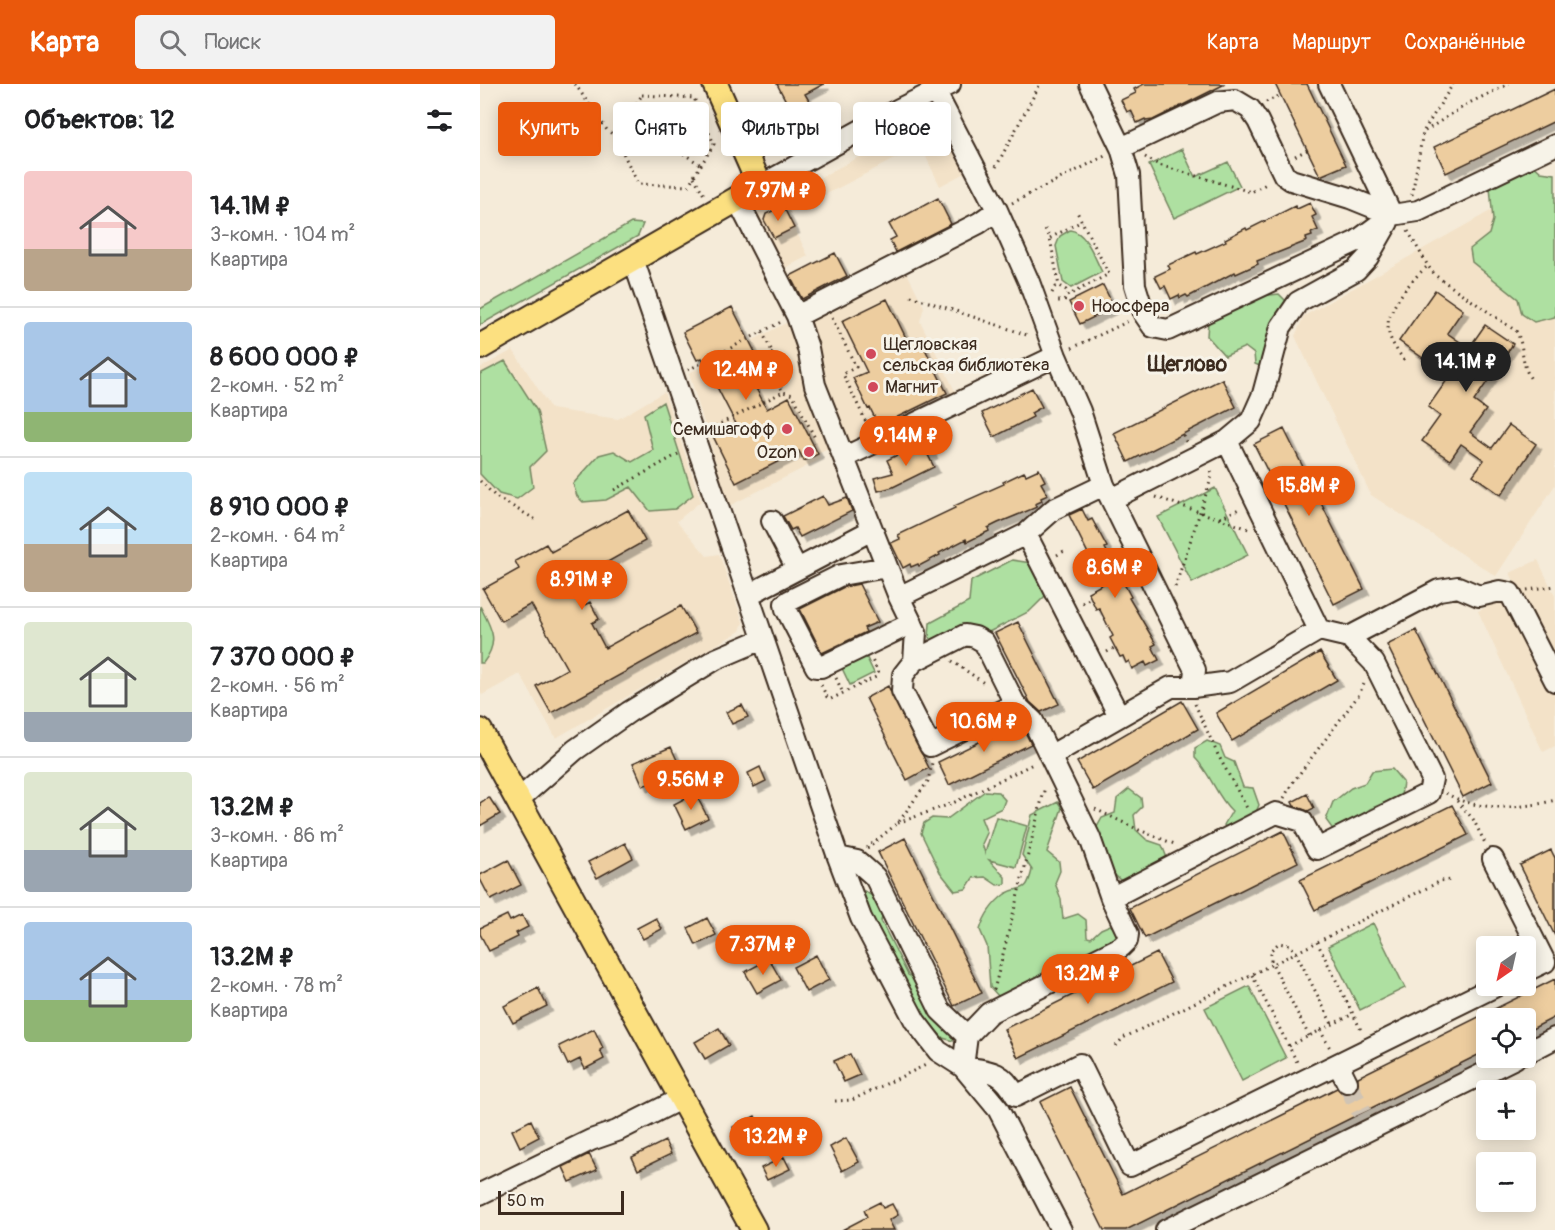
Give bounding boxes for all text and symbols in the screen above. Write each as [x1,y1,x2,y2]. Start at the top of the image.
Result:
search box [135,15,555,69]
text: Карта [30,25,99,60]
icon: search [156,26,189,59]
text: Поиск [204,28,262,56]
text: Карта [1207,29,1259,56]
text: Маршрут [1292,29,1371,56]
text: Сохранённые [1404,29,1525,56]
chip: Купить [498,102,601,156]
chip: Снять [613,102,709,156]
chip: Фильтры [721,102,841,156]
chip: Новое [853,102,951,156]
text: Объектов: 12 [24,104,175,136]
icon: filters [423,104,456,137]
pin: 7.97M ₽ [723,171,833,222]
text: 7.97M ₽ [745,178,811,203]
text: 14.1M ₽ [210,190,291,222]
icon: home [72,195,144,267]
text: 3-комн. · 104 m² [210,222,355,247]
text: Квартира [210,247,288,272]
place label: Ноосфера [1091,295,1169,318]
marker: Ноосфера [1072,299,1086,313]
place label: Щегловская сельская библиотека [883,333,1049,377]
text: 8 600 000 ₽ [210,341,360,373]
pin: 14.1M ₽ [1411,342,1521,393]
icon: home [72,346,144,418]
marker: Щегловская сельская библиотека [864,347,878,361]
text: 14.1M ₽ [1435,349,1497,374]
pin: 12.4M ₽ [691,350,801,401]
district label: Щеглово [1147,351,1228,378]
text: 12.4M ₽ [713,357,779,382]
text: 2-комн. · 52 m² [210,373,344,398]
place label: Магнит [885,376,938,399]
marker: Магнит [866,380,880,394]
text: Квартира [210,398,288,423]
pin: 9.14M ₽ [851,416,961,467]
place label: Семишагофф [673,418,775,441]
marker: Семишагофф [780,422,794,436]
text: 9.14M ₽ [874,423,938,448]
place label: Ozon [757,441,797,464]
marker: Ozon [802,445,816,459]
pin: 15.8M ₽ [1254,466,1364,517]
text: 15.8M ₽ [1277,473,1341,498]
text: 8 910 000 ₽ [210,491,350,523]
icon: home [72,496,144,568]
text: 2-комн. · 64 m² [210,523,346,548]
text: Квартира [210,548,288,573]
pin: 8.6M ₽ [1066,548,1164,599]
text: 8.6M ₽ [1087,555,1143,580]
pin: 8.91M ₽ [527,560,637,611]
text: 8.91M ₽ [550,567,614,592]
text: 7 370 000 ₽ [210,641,356,673]
icon: home [72,646,144,718]
text: 2-комн. · 56 m² [210,673,345,698]
text: Квартира [210,698,288,723]
pin: 10.6M ₽ [929,702,1039,753]
text: 10.6M ₽ [950,709,1018,734]
pin: 9.56M ₽ [636,760,746,811]
text: 9.56M ₽ [657,767,725,792]
text: 13.2M ₽ [210,791,295,823]
icon: home [72,796,144,868]
text: 3-комн. · 86 m² [210,823,344,848]
text: Квартира [210,848,288,873]
pin: 7.37M ₽ [708,925,818,976]
text: 7.37M ₽ [729,932,797,957]
north arrow [1476,936,1536,996]
map controls [1476,936,1536,1212]
text: 13.2M ₽ [210,941,295,973]
icon: home [72,946,144,1018]
pin: 13.2M ₽ [1033,954,1143,1005]
text: 13.2M ₽ [1055,961,1121,986]
text: 2-комн. · 78 m² [210,973,343,998]
text: Квартира [210,998,288,1023]
button: locate [1476,1008,1536,1068]
button: + [1476,1080,1536,1140]
pin: 13.2M ₽ [721,1117,831,1168]
text: 13.2M ₽ [743,1124,809,1149]
button: − [1476,1152,1536,1212]
scale bar [498,1188,624,1216]
text: 50 m [507,1191,544,1211]

